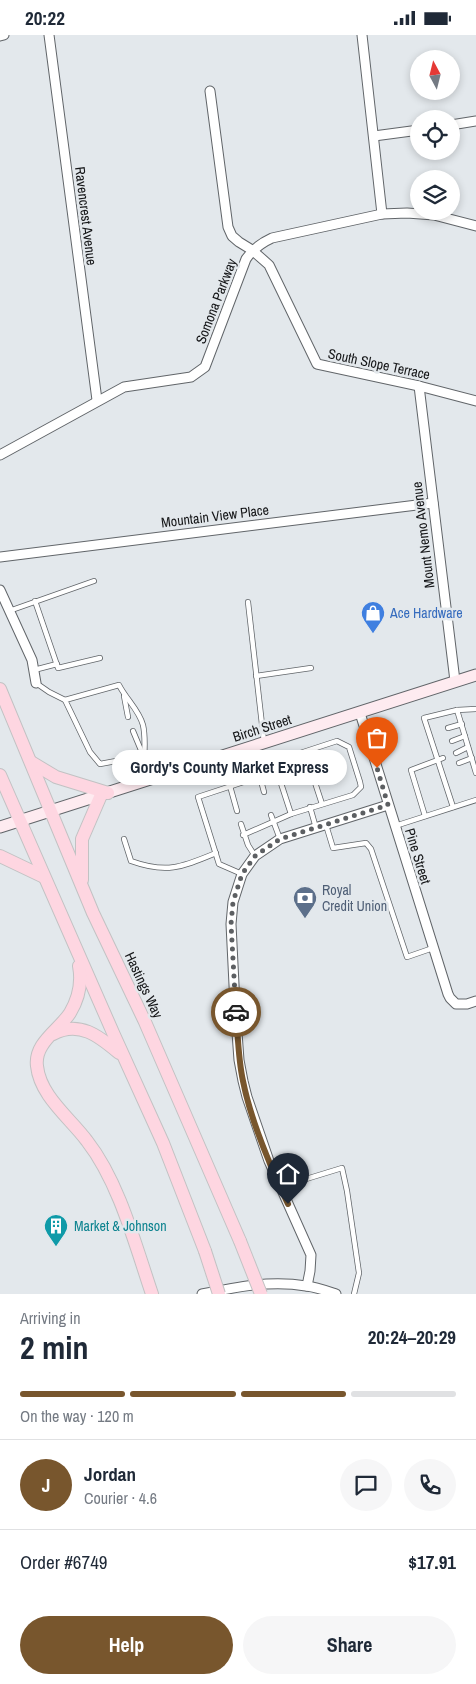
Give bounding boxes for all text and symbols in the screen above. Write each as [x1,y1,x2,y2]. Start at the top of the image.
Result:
text: 20:22 [25,5,65,31]
north arrow [410,50,460,100]
map controls [410,50,460,220]
button: locate [410,110,460,160]
street label: Ravencrest Avenue [71,166,101,266]
button: layers [410,170,460,220]
street label: Somona Parkway [191,256,241,346]
street label: South Slope Terrace [326,344,432,384]
street label: Mount Nemo Avenue [408,481,438,589]
street label: Mountain View Place [160,500,270,532]
shop icon: Ace Hardware [360,600,386,634]
place label: Ace Hardware [389,604,463,622]
street label: Birch Street [230,710,294,746]
pin [356,717,398,768]
icon: bag [363,724,391,752]
callout: Gordy's County Market Express [112,751,347,785]
text: Gordy's County Market Express [130,756,329,778]
street label: Pine Street [401,826,435,886]
place label: Royal Credit Union [322,881,387,915]
bank icon: Royal Credit Union [292,885,318,919]
street label: Hastings Way [121,949,167,1021]
courier [211,987,261,1037]
icon: car [222,998,250,1026]
pin [267,1153,309,1204]
icon: home [274,1160,302,1188]
building icon: Market & Johnson [43,1213,69,1247]
place label: Market & Johnson [74,1217,167,1235]
text: Arriving in [20,1307,81,1329]
text: 20:24–20:29 [368,1324,456,1350]
text: 2 min [20,1326,89,1369]
text: On the way · 120 m [20,1405,134,1427]
button: chat [340,1459,392,1511]
button: phone [404,1459,456,1511]
text: Jordan [84,1461,136,1487]
text: J [42,1472,50,1498]
text: Courier · 4.6 [84,1487,157,1509]
text: Order #6749 [20,1549,107,1575]
text: $17.91 [408,1549,456,1575]
button: Help [20,1616,233,1674]
button: Share [243,1616,456,1674]

